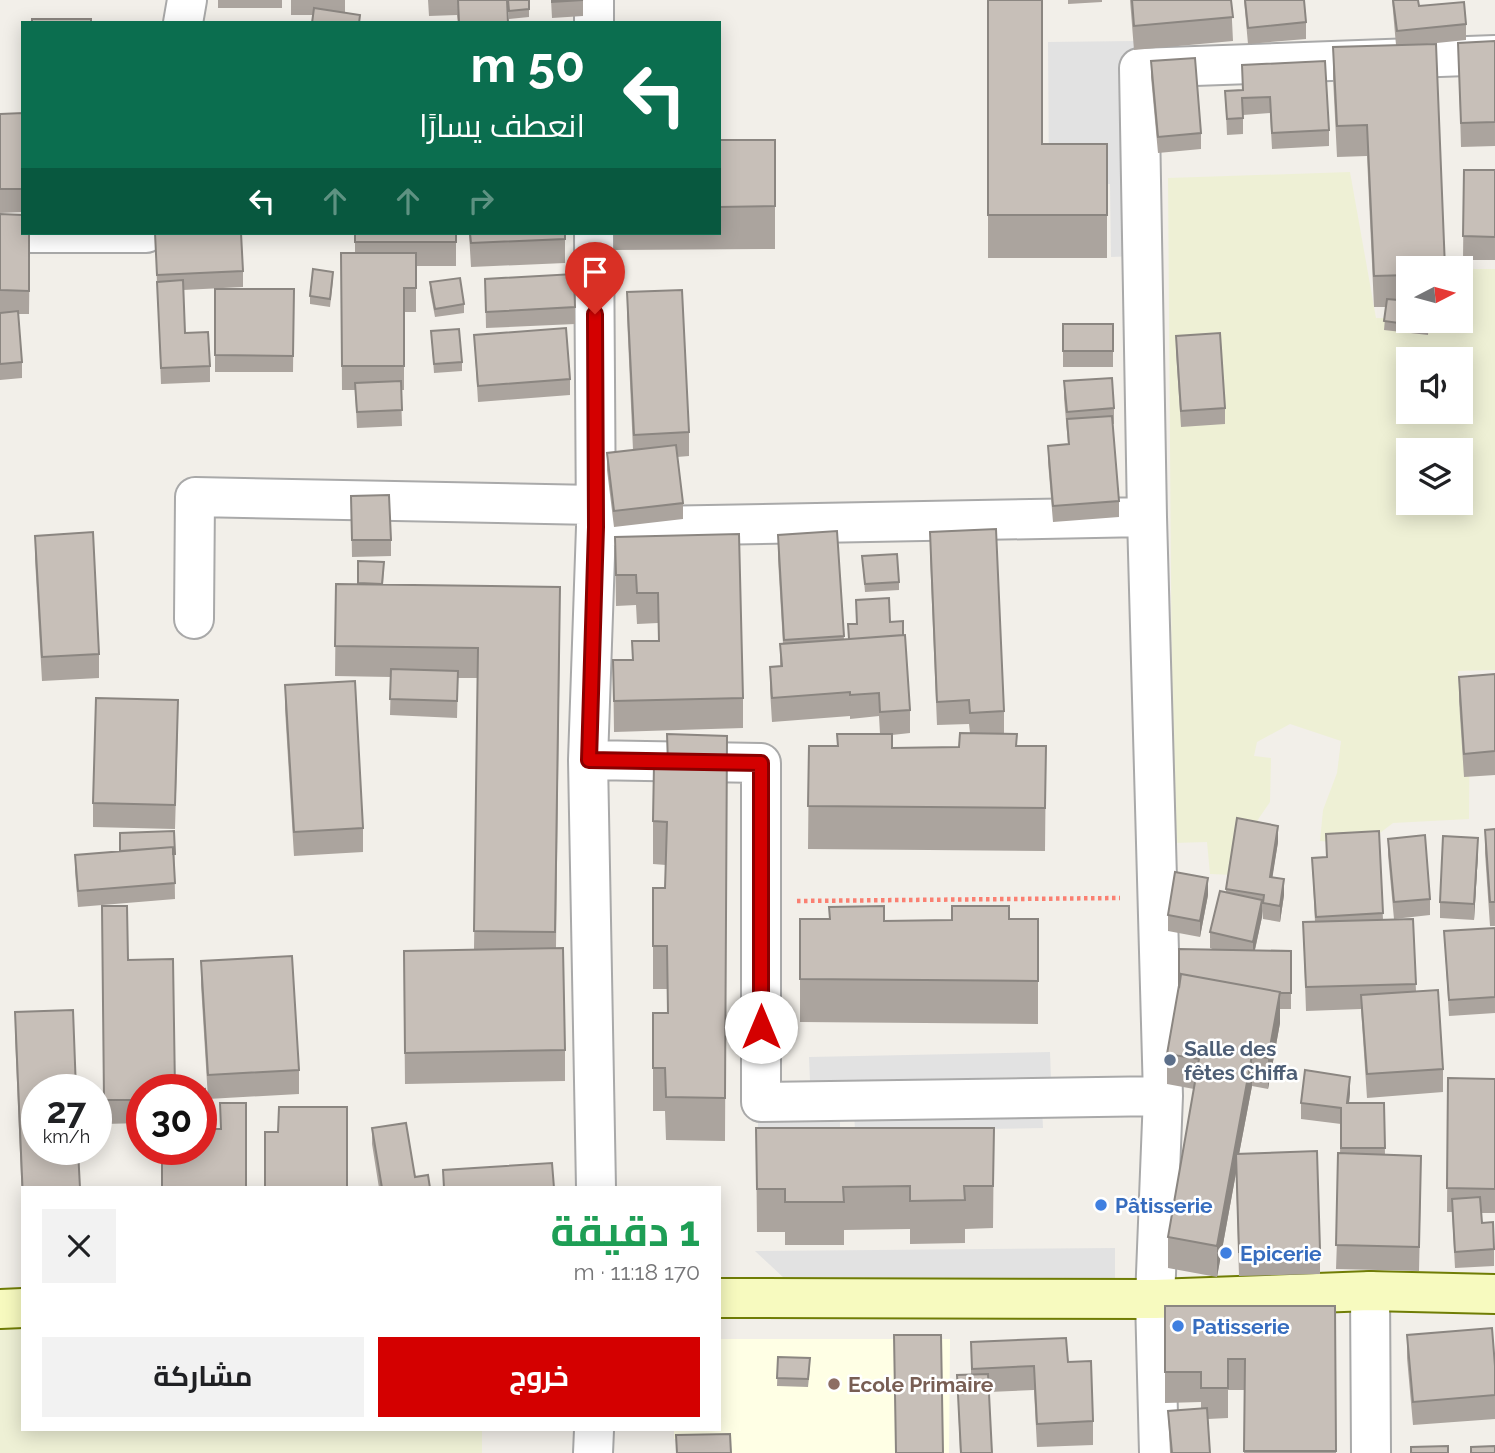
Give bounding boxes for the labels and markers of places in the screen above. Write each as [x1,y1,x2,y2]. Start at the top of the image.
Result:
pin [565,242,625,314]
place label: Salle des fêtes Chiffa [1184,1036,1298,1085]
marker: Salle des fêtes Chiffa [1162,1052,1178,1068]
place label: Pâtisserie [1115,1193,1213,1218]
marker: Pâtisserie [1093,1197,1109,1213]
place label: Epicerie [1240,1241,1322,1266]
marker: Epicerie [1218,1245,1234,1261]
place label: Patisserie [1192,1314,1290,1339]
marker: Patisserie [1170,1318,1186,1334]
place label: Ecole Primaire [848,1372,994,1397]
marker: Ecole Primaire [826,1376,842,1392]

